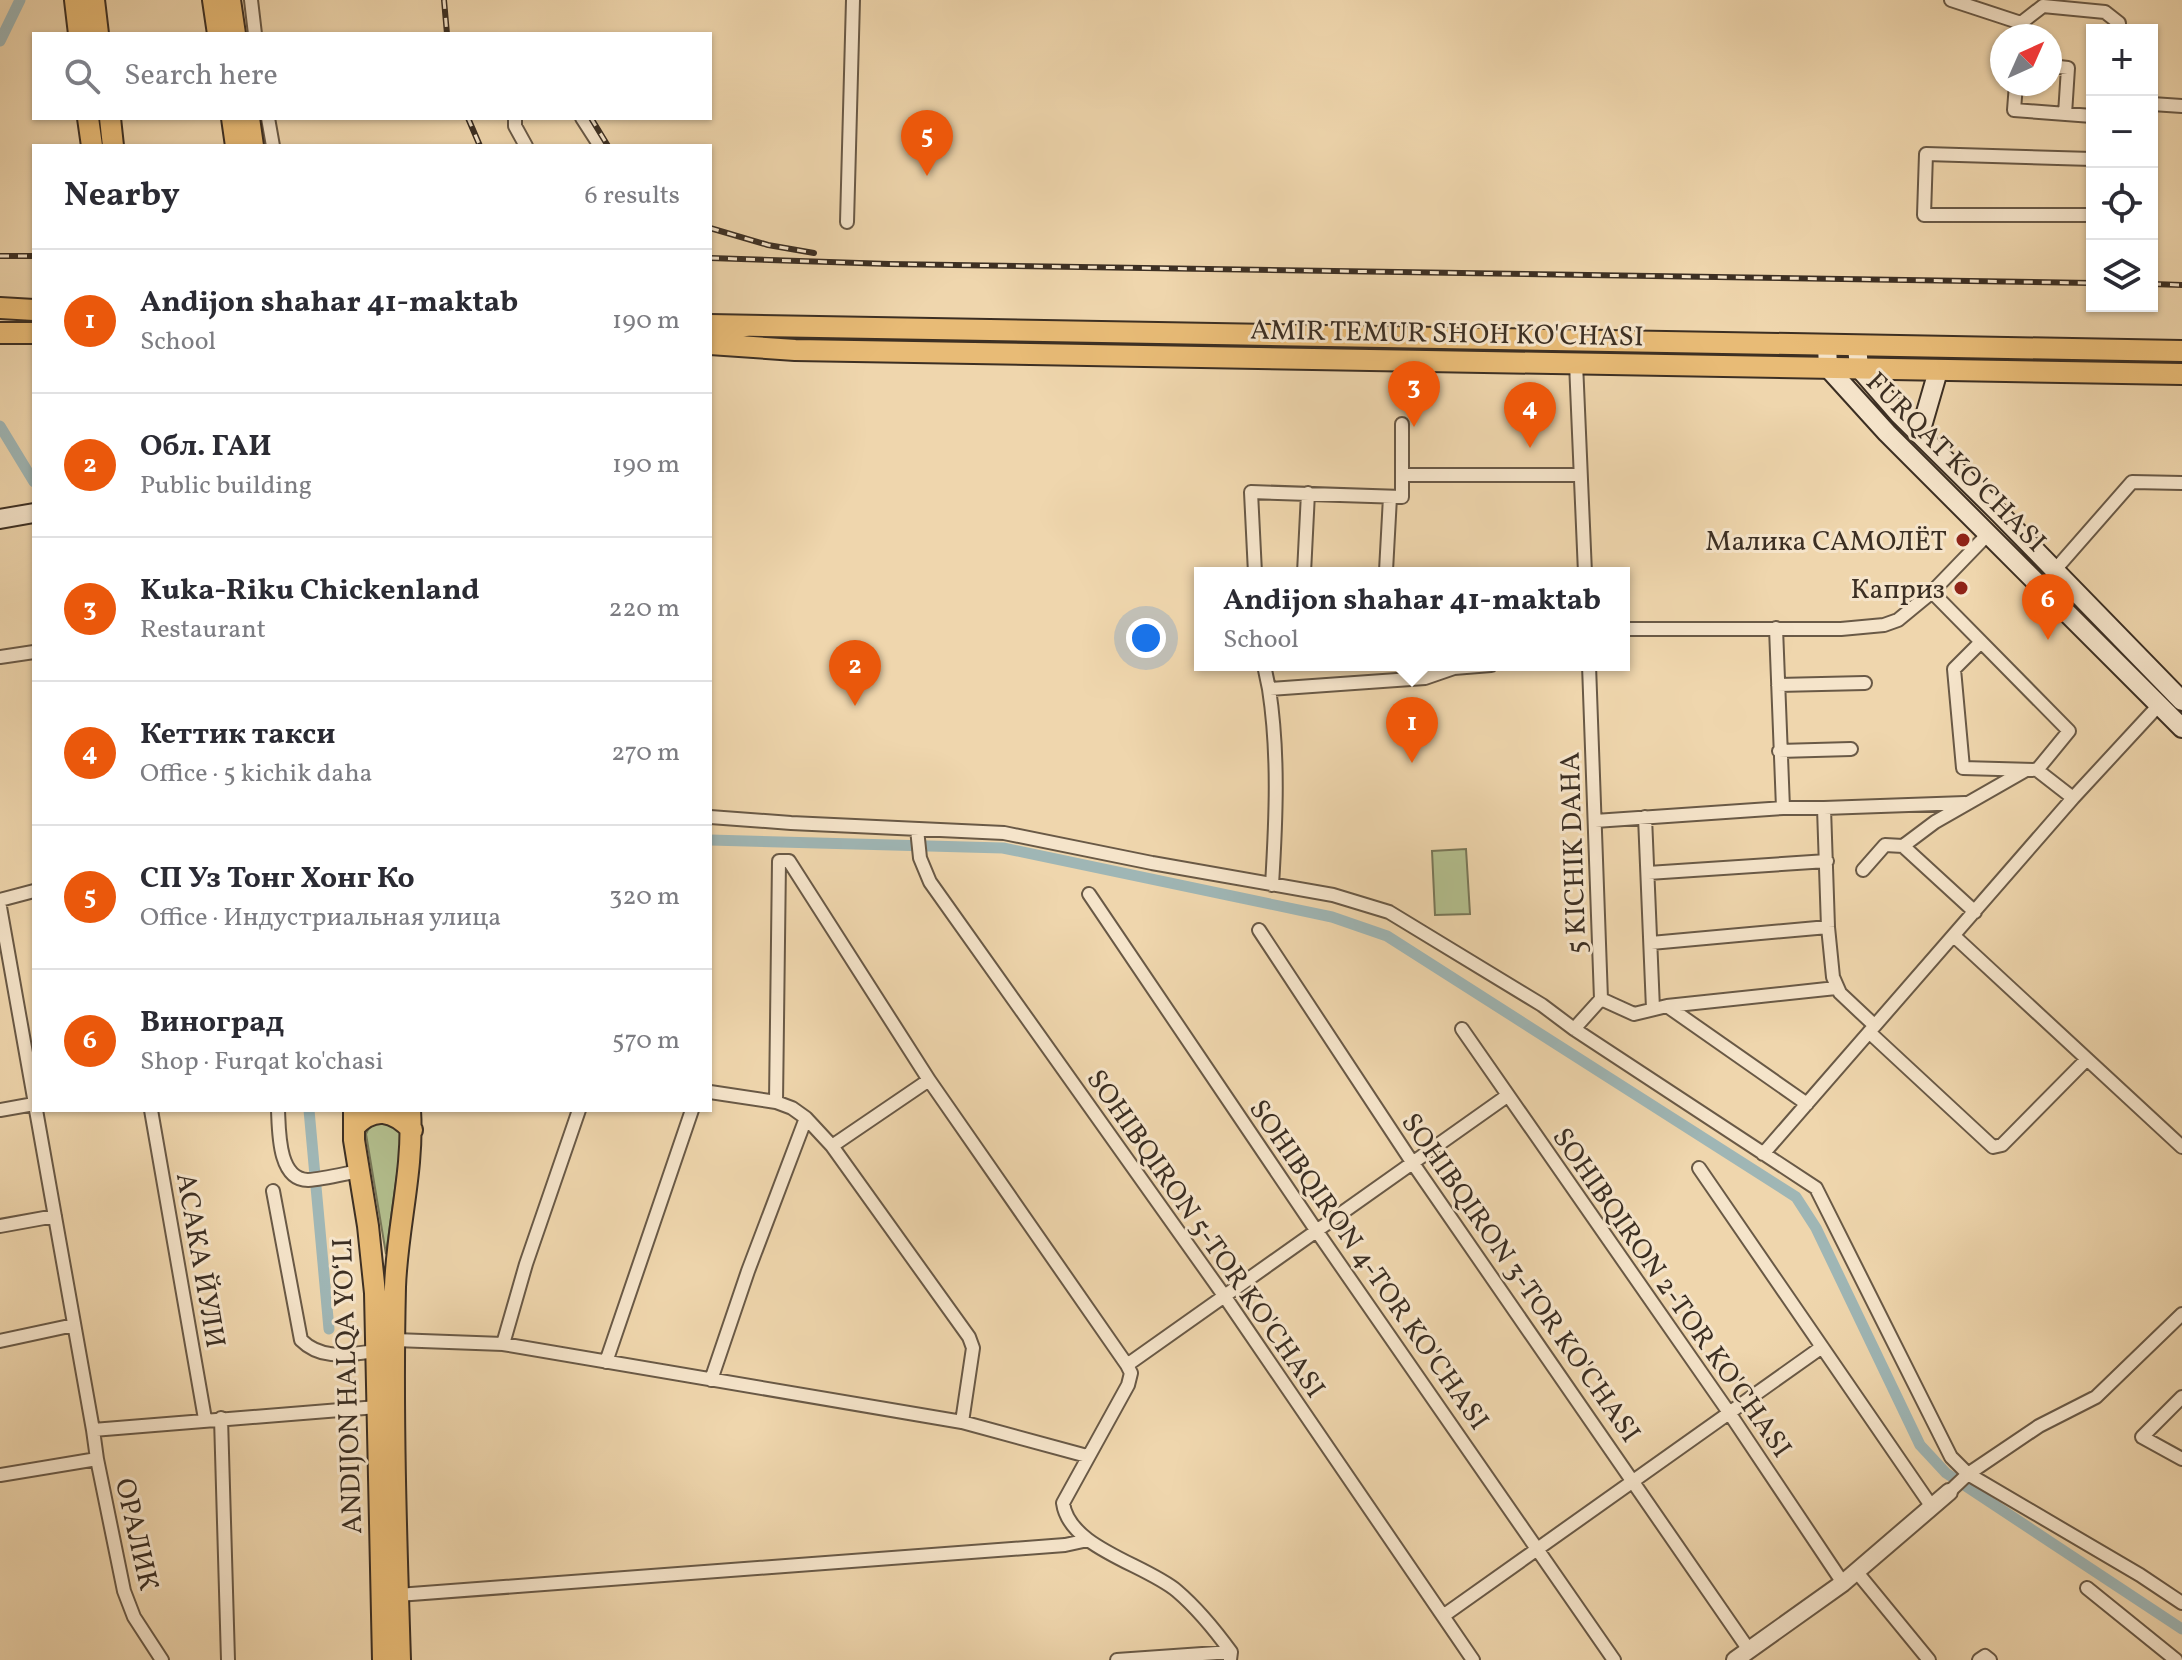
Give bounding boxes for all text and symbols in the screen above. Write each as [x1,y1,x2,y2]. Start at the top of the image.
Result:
north arrow [1990,24,2062,96]
map controls [2086,24,2158,312]
button: + [2086,24,2158,96]
search box [32,32,712,120]
icon: search [60,54,104,98]
text: Search here [124,55,278,97]
button: − [2086,96,2158,168]
pin: 5 [901,110,953,176]
button: locate [2086,168,2158,240]
text: Nearby [64,173,180,220]
text: 6 results [585,178,680,214]
button: layers [2086,240,2158,312]
text: Andijon shahar 41-maktab [140,282,518,324]
text: 1 [85,303,95,339]
text: 190 m [612,303,680,339]
street label: AMIR TEMUR SHOH KO'CHASI [1250,312,1644,357]
text: School [140,324,216,360]
pin: 3 [1388,361,1440,427]
street label: FURQAT KO'CHASI [1856,364,2054,562]
pin: 4 [1504,382,1556,448]
text: Обл. ГАИ [140,426,272,468]
text: 2 [83,447,97,483]
text: 190 m [612,447,680,483]
text: Public building [140,468,312,504]
place label: Малика САМОЛЁТ [1705,523,1947,562]
marker: Малика САМОЛЁТ [1954,531,1972,549]
popup [1194,567,1630,671]
text: Kuka-Riku Chickenland [140,570,480,612]
place label: Каприз [1851,571,1945,610]
pin: 6 [2022,574,2074,640]
marker: Каприз [1952,579,1970,597]
text: Andijon shahar 41-maktab [1223,580,1601,622]
text: 3 [83,591,97,627]
text: 220 m [608,591,680,627]
text: Restaurant [140,612,266,648]
your location [1126,618,1166,658]
text: School [1223,622,1299,658]
pin: 2 [829,640,881,706]
pin: 1 [1386,697,1438,763]
text: Кеттик такси [140,714,335,756]
text: 4 [82,735,98,771]
text: 270 m [611,735,680,771]
street label: 5 KICHIK DAHA [1551,751,1598,955]
text: Office · 5 kichik daha [140,756,373,792]
text: СП Уз Тонг Хонг Ко [140,858,415,900]
text: 5 [84,879,96,915]
text: 320 m [609,879,680,915]
text: Office · Индустриальная улица [140,900,501,936]
text: Виноград [140,1002,284,1044]
text: 6 [83,1023,97,1059]
text: 570 m [612,1023,680,1059]
text: Shop · Furqat ko'chasi [140,1044,383,1080]
street label: SOHIBQIRON 5-TOR KO'CHASI [1076,1062,1334,1407]
street label: SOHIBQIRON 4-TOR KO'CHASI [1239,1092,1497,1438]
street label: SOHIBQIRON 3-TOR KO'CHASI [1391,1106,1649,1451]
street label: SOHIBQIRON 2-TOR KO'CHASI [1542,1121,1800,1466]
street label: АСАКА ЙУЛИ [165,1170,234,1351]
street label: ANDIJON HALQA YO‘LI [324,1237,373,1535]
street label: ОРАЛИК [104,1475,167,1595]

